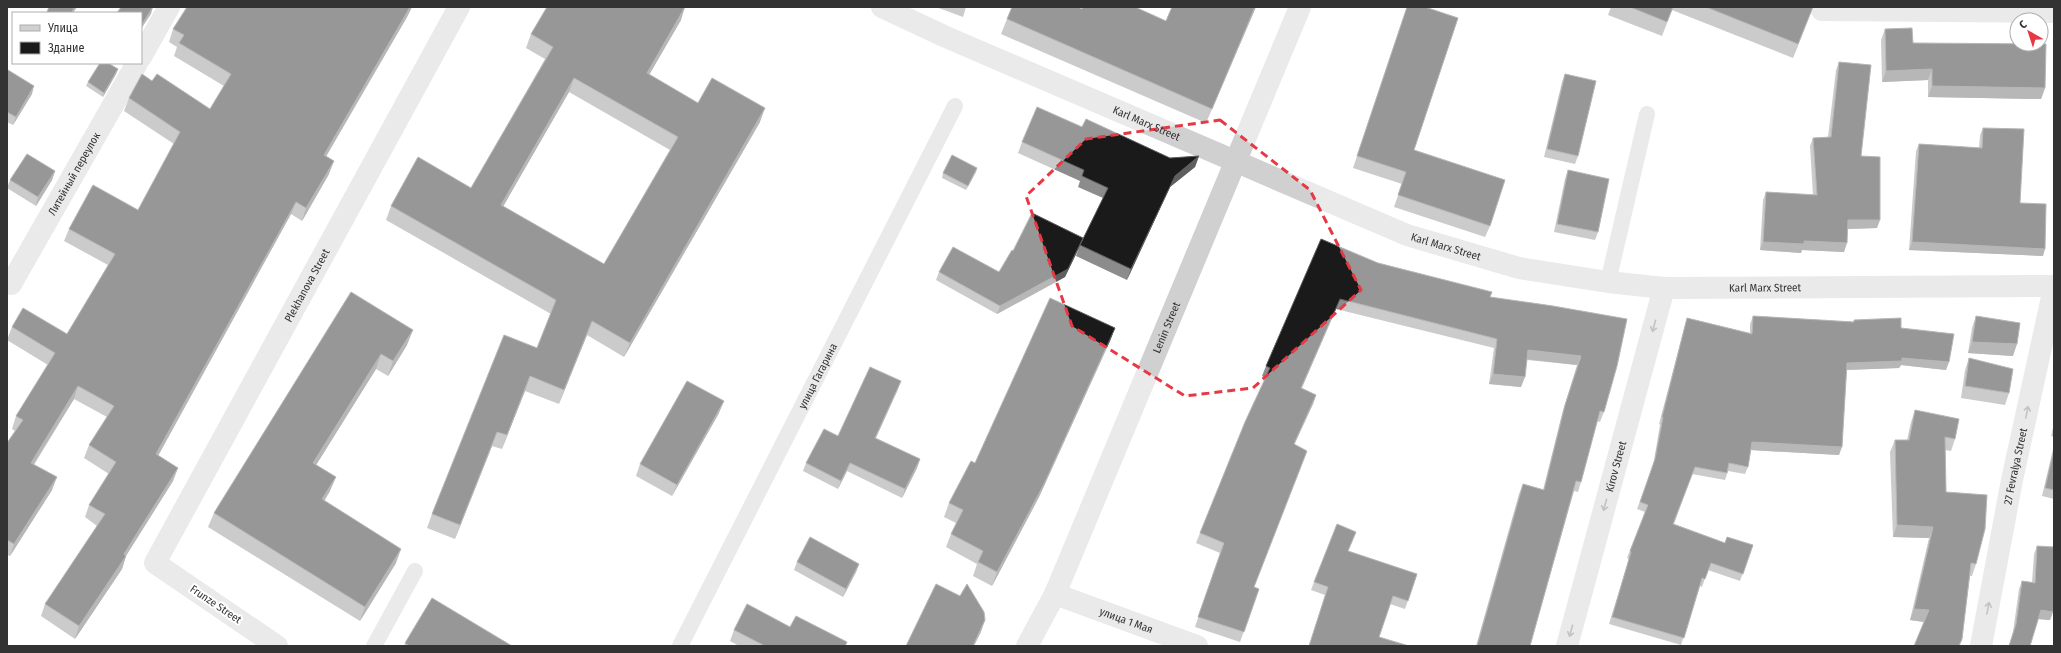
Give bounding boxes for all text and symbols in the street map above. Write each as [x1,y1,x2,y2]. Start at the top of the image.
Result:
legend [12,12,142,64]
north arrow [2009,12,2049,52]
text: С [2017,18,2030,31]
text: Улица [47,21,78,35]
text: Здание [48,41,84,55]
street label: Karl Marx Street [1111,103,1182,144]
street label: Литейный переулок [46,129,104,218]
street label: Karl Marx Street [1409,231,1483,263]
street label: Plekhanova Street [282,246,333,325]
street label: Karl Marx Street [1729,281,1802,295]
street label: Lenin Street [1150,300,1183,355]
one-way arrow [1650,319,1657,332]
street label: улица Гагарина [796,341,840,411]
one-way arrow [2024,405,2032,418]
street label: 27 Fevralya Street [2002,426,2030,506]
street label: Kirov Street [1603,439,1629,494]
one-way arrow [1601,498,1608,511]
street label: Frunze Street [188,582,244,627]
one-way arrow [1984,602,1992,615]
street label: улица 1 Мая [1098,605,1155,636]
one-way arrow [1567,624,1575,637]

